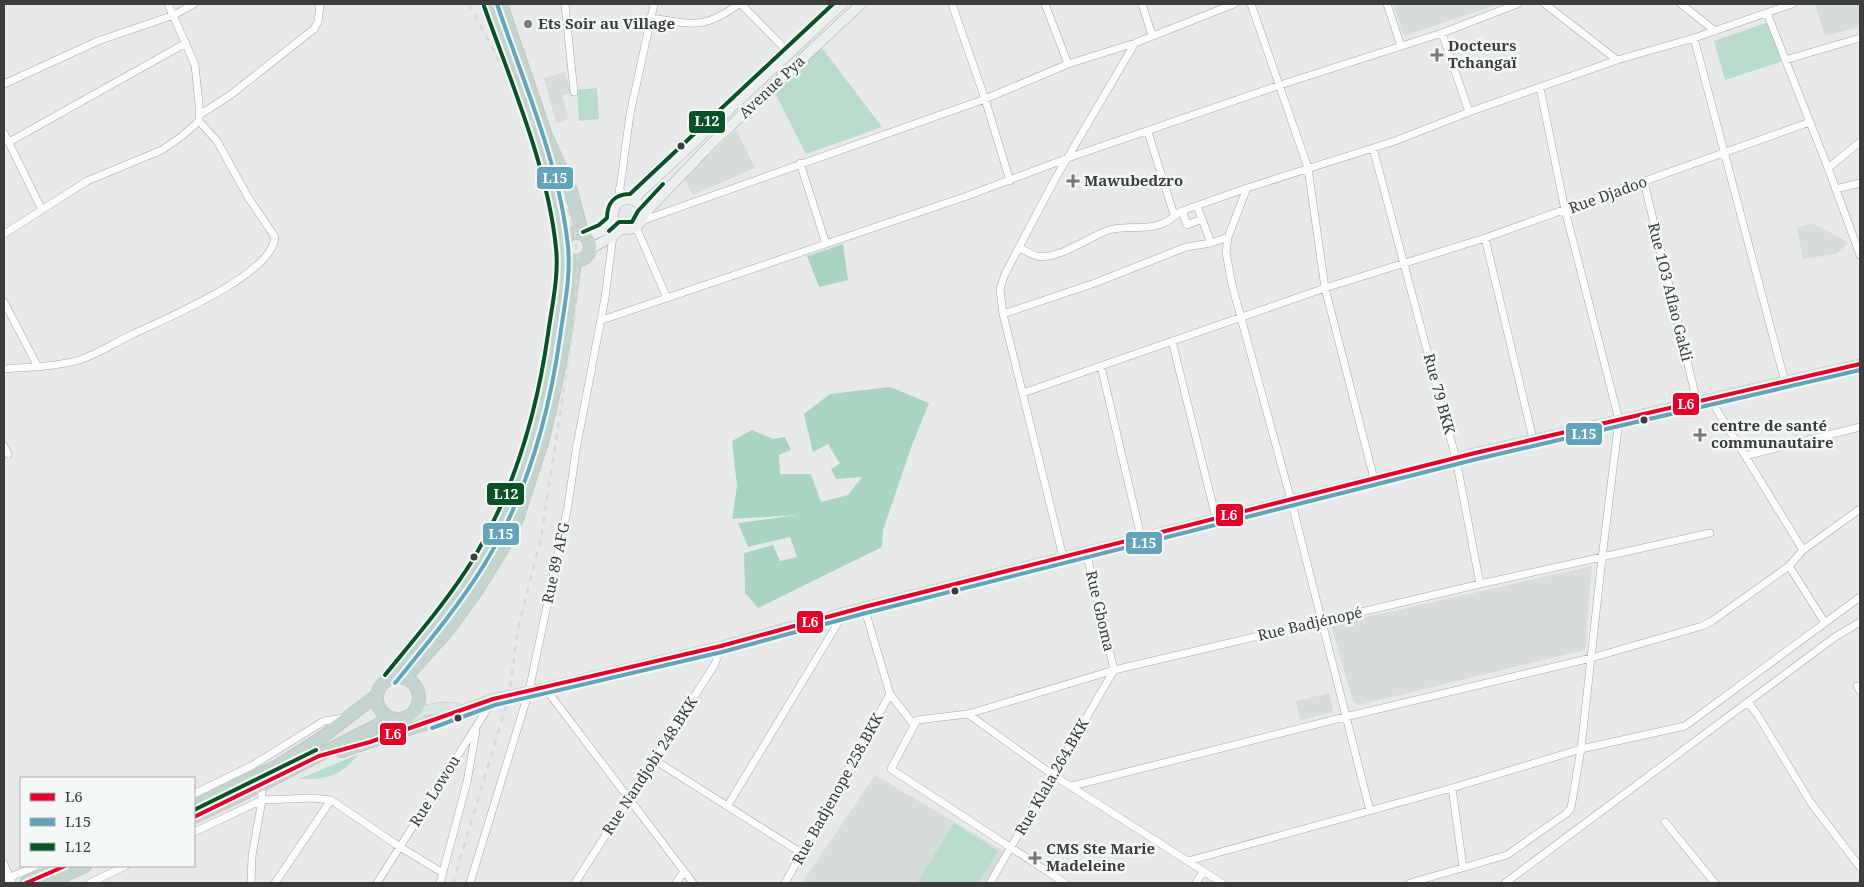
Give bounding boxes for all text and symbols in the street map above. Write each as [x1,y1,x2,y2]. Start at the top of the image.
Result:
place label: Ets Soir au Village [538,13,675,33]
marker: Ets Soir au Village [522,18,534,30]
place label: Docteurs Tchangaï [1448,35,1518,72]
marker: Docteurs Tchangaï [1430,48,1444,62]
street label: Avenue Pya [734,50,809,122]
line badge: L12 [688,110,726,134]
text: L12 [695,111,720,130]
unlabelled marker [676,141,686,151]
line badge: L15 [536,166,574,190]
text: L15 [543,168,568,187]
place label: Mawubedzro [1084,170,1183,190]
street label: Rue Djadoo [1566,171,1649,217]
marker: Mawubedzro [1066,174,1080,188]
street label: Rue 1O3 Aflao Gakli [1644,220,1698,363]
street label: Rue 79 BKK [1420,351,1460,437]
line badge: L6 [1672,392,1700,416]
text: L6 [1677,394,1695,413]
unlabelled marker [1639,415,1649,425]
place label: centre de santé communautaire [1711,415,1834,452]
line badge: L15 [1565,422,1603,446]
text: L15 [1572,424,1597,443]
marker: centre de santé communautaire [1693,428,1707,442]
line badge: L12 [486,482,525,506]
text: L12 [494,484,519,503]
line badge: L6 [1215,503,1244,527]
text: L6 [1220,505,1238,524]
street label: Rue 89 AFG [537,520,573,605]
line badge: L15 [482,522,520,546]
text: L15 [489,524,514,543]
line badge: L15 [1125,531,1163,555]
text: L15 [1132,533,1157,552]
unlabelled marker [469,552,479,562]
street label: Rue Gboma [1082,568,1120,653]
unlabelled marker [950,586,960,596]
street label: Rue Badjénopé [1255,601,1364,645]
line badge: L6 [796,610,824,634]
text: L6 [801,612,819,631]
street label: Rue Nandjobi 248.BKK [597,692,702,838]
street label: Rue Badjenope 258.BKK [787,709,887,868]
unlabelled marker [453,713,463,723]
street label: Rue Klala.264.BKK [1010,714,1093,838]
line badge: L6 [379,722,407,746]
text: L6 [384,724,402,743]
street label: Rue Lowou [404,751,464,830]
legend [20,777,195,867]
text: L6 [65,786,83,806]
text: L15 [65,811,91,831]
text: L12 [65,836,91,856]
place label: CMS Ste Marie Madeleine [1046,838,1155,875]
marker: CMS Ste Marie Madeleine [1028,851,1042,865]

